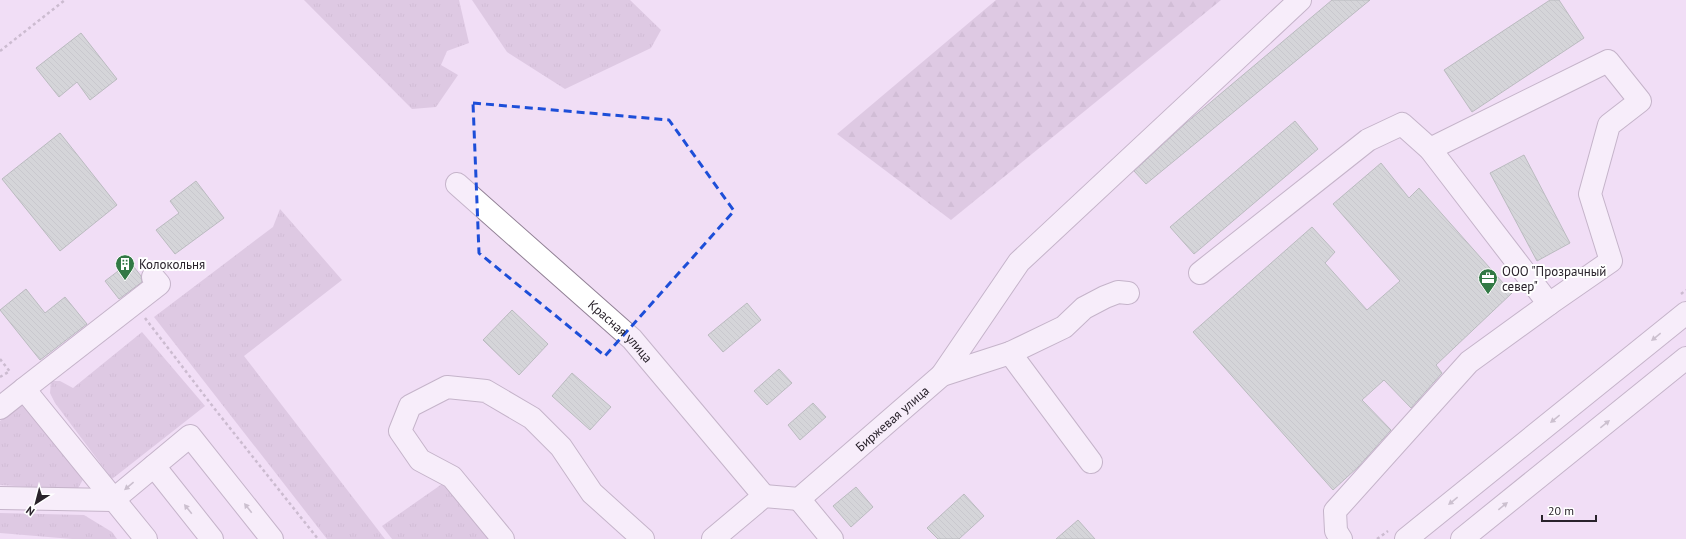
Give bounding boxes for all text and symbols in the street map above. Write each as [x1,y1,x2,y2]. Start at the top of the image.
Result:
building icon: Колокольня [114,253,136,281]
place label: Колокольня [139,256,205,273]
place label: ООО "Прозрачный север" [1502,263,1606,295]
office icon: ООО "Прозрачный север" [1477,267,1499,295]
street label: Красная улица [585,296,657,366]
one-way arrow [1650,333,1661,342]
street label: Биржевая улица [852,382,932,455]
one-way arrow [1549,415,1560,423]
one-way arrow [1599,420,1610,428]
one-way arrow [124,482,135,491]
north arrow [16,483,56,523]
one-way arrow [1448,496,1459,505]
scale bar [1542,497,1596,523]
one-way arrow [1498,501,1509,510]
text: N [23,503,37,519]
one-way arrow [183,503,192,514]
one-way arrow [243,503,252,514]
text: 20 m [1548,503,1574,518]

